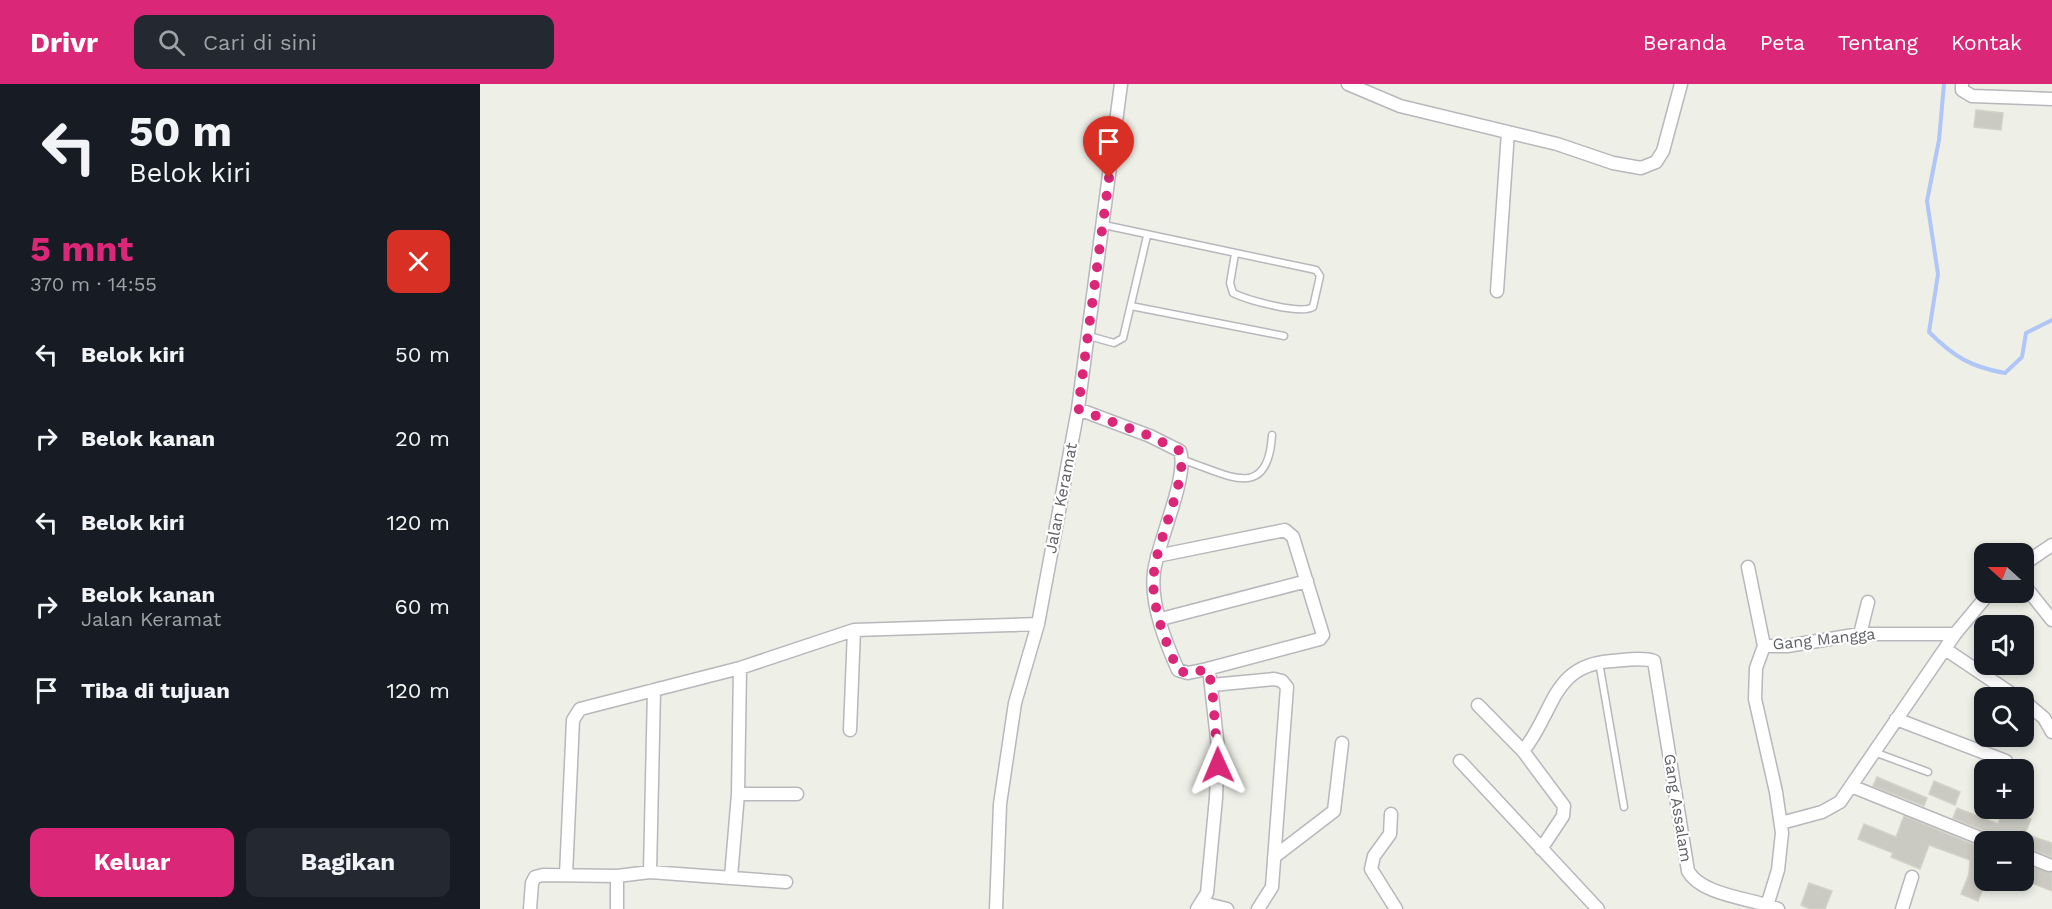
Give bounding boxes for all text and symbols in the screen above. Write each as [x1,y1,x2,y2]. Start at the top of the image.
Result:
search box [134,15,554,69]
text: Drivr [30,26,98,59]
icon: search [155,26,188,59]
text: Cari di sini [203,30,317,55]
text: Beranda [1643,30,1727,55]
text: Peta [1760,30,1805,55]
text: Tentang [1838,30,1918,55]
text: Kontak [1951,30,2022,55]
text: 50 m [129,107,232,156]
icon: left [30,108,108,186]
pin [1083,116,1134,178]
icon: arrive [1092,125,1125,158]
text: Belok kiri [129,157,251,189]
text: 5 mnt [30,228,133,270]
button: close [387,230,450,293]
text: 370 m · 14:55 [30,272,157,296]
icon: left [30,338,63,371]
text: Belok kiri [81,342,185,367]
text: 50 m [395,342,450,367]
icon: right [30,422,63,455]
text: Belok kanan [81,426,215,451]
text: 20 m [395,426,450,451]
street label: Jalan Keramat [1041,441,1081,555]
icon: left [30,506,63,539]
text: Belok kiri [81,510,185,535]
text: 120 m [386,510,450,535]
north arrow [1974,543,2034,603]
map controls [1974,543,2034,891]
text: Belok kanan [81,582,215,607]
icon: right [30,590,63,623]
text: 60 m [394,594,450,619]
text: Jalan Keramat [81,607,221,631]
button: sound [1974,615,2034,675]
street label: Gang Mangga [1772,624,1876,654]
icon: arrive [30,674,63,707]
text: Tiba di tujuan [81,678,230,703]
text: 120 m [386,678,450,703]
button: search [1974,687,2034,747]
position arrow [1186,733,1250,797]
street label: Gang Assalam [1660,752,1696,864]
button: + [1974,759,2034,819]
button: Keluar [30,828,234,897]
button: Bagikan [246,828,450,897]
button: − [1974,831,2034,891]

